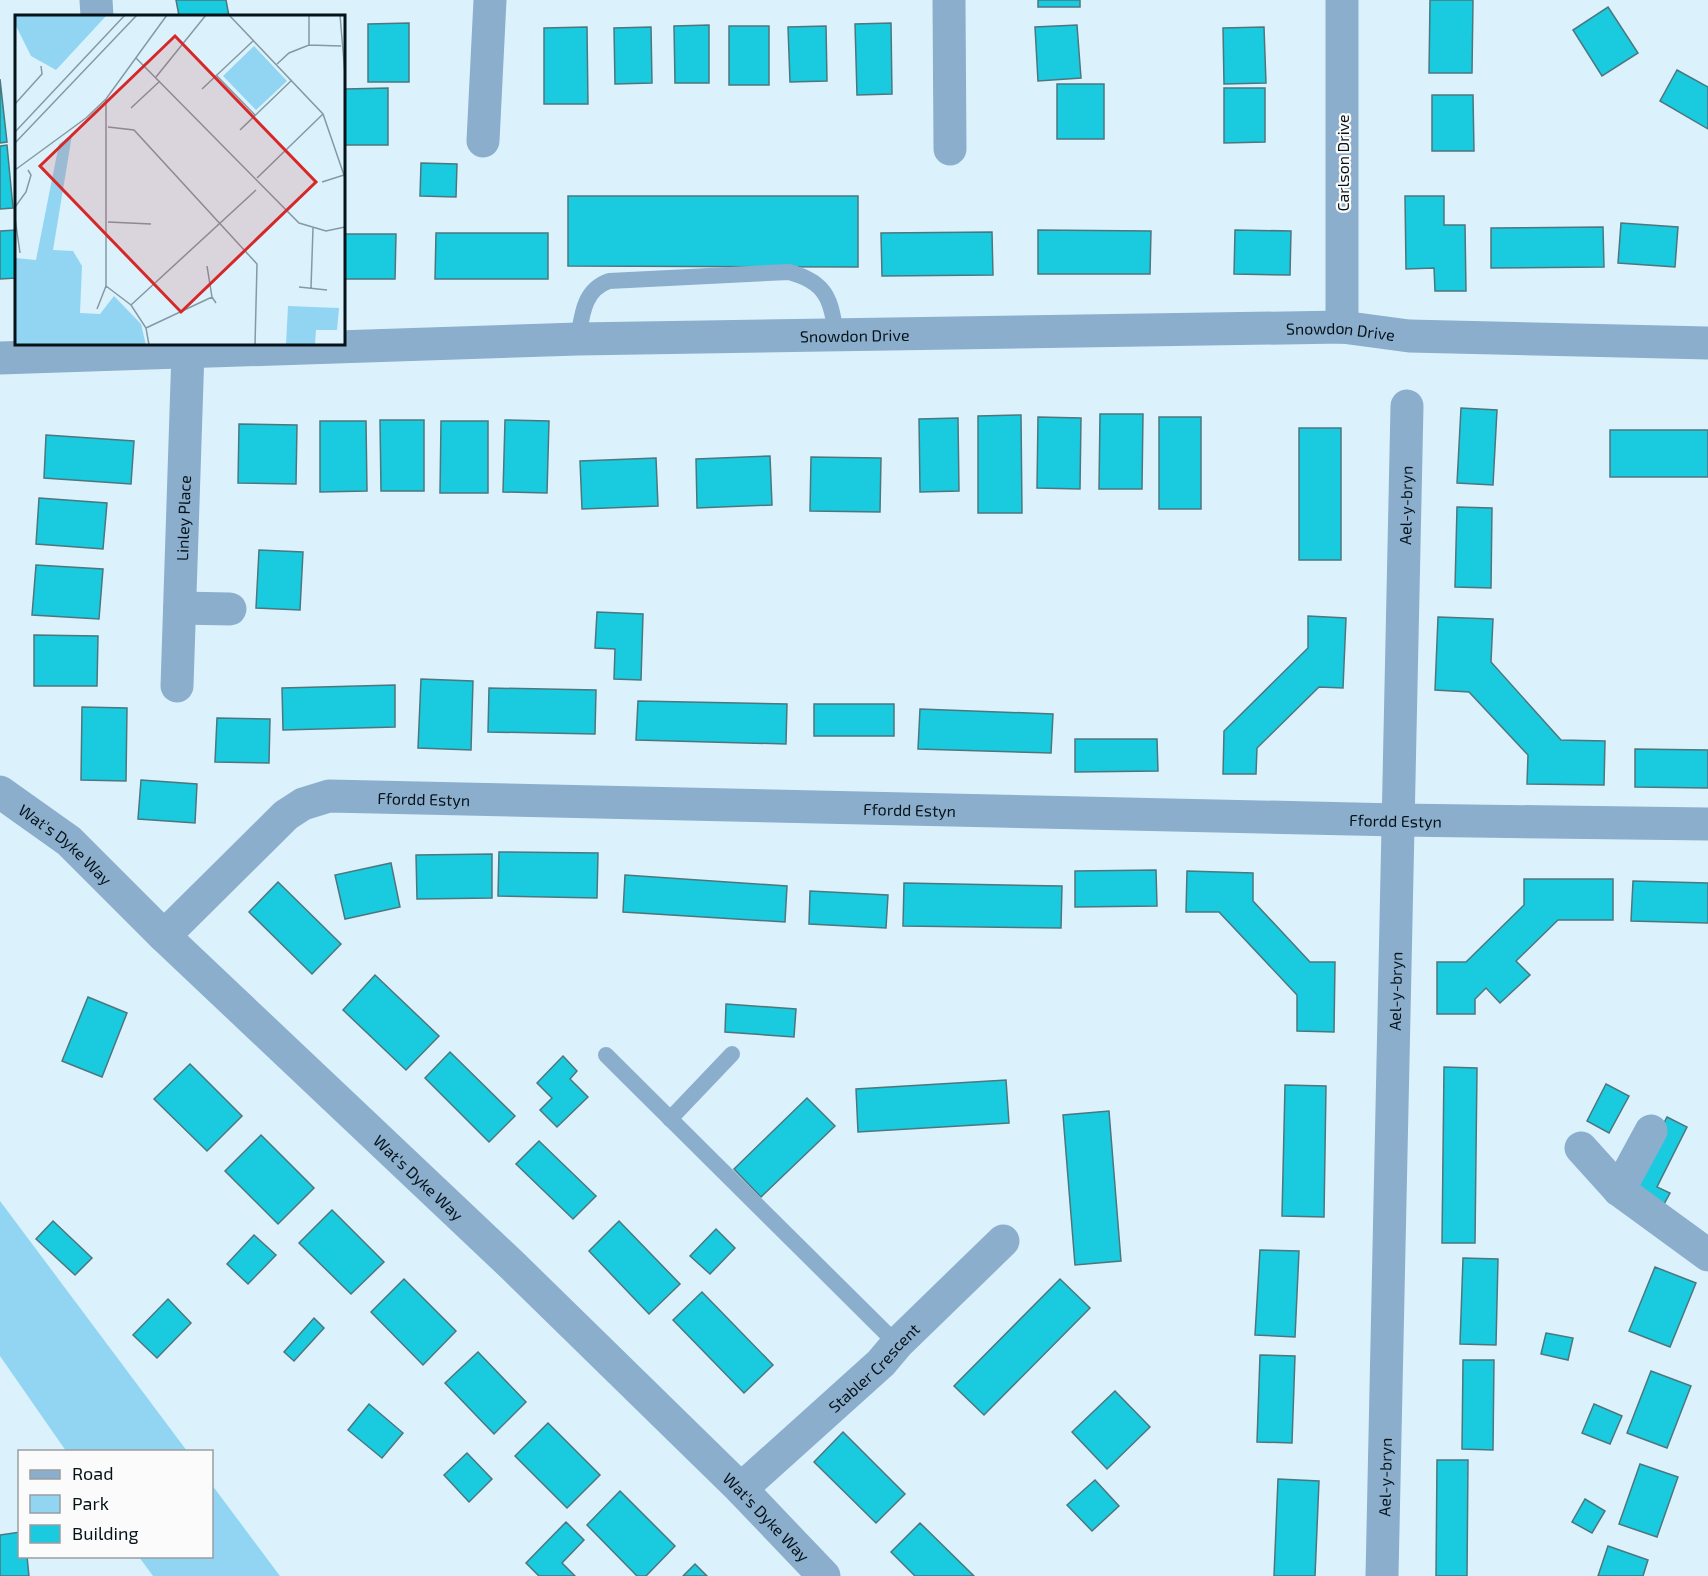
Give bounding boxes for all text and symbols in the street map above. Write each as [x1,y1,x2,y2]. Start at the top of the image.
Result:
inset map [15,15,345,345]
street label: Carlson Drive [1333,114,1352,212]
street label: Snowdon Drive [1286,317,1396,344]
street label: Snowdon Drive [800,324,910,345]
street label: Ael-y-bryn [1395,465,1415,545]
street label: Linley Place [172,475,193,561]
street label: Ffordd Estyn [377,788,470,809]
street label: Ffordd Estyn [863,798,956,820]
street label: Wat's Dyke Way [16,799,117,889]
street label: Ffordd Estyn [1349,809,1442,830]
street label: Ael-y-bryn [1384,951,1405,1031]
street label: Wat's Dyke Way [370,1130,468,1224]
street label: Stabler Crescent [824,1319,923,1416]
street label: Ael-y-bryn [1374,1437,1394,1517]
legend [18,1450,213,1558]
text: Road [72,1462,113,1484]
street label: Wat's Dyke Way [720,1468,814,1565]
text: Park [72,1492,109,1514]
text: Building [72,1522,139,1544]

